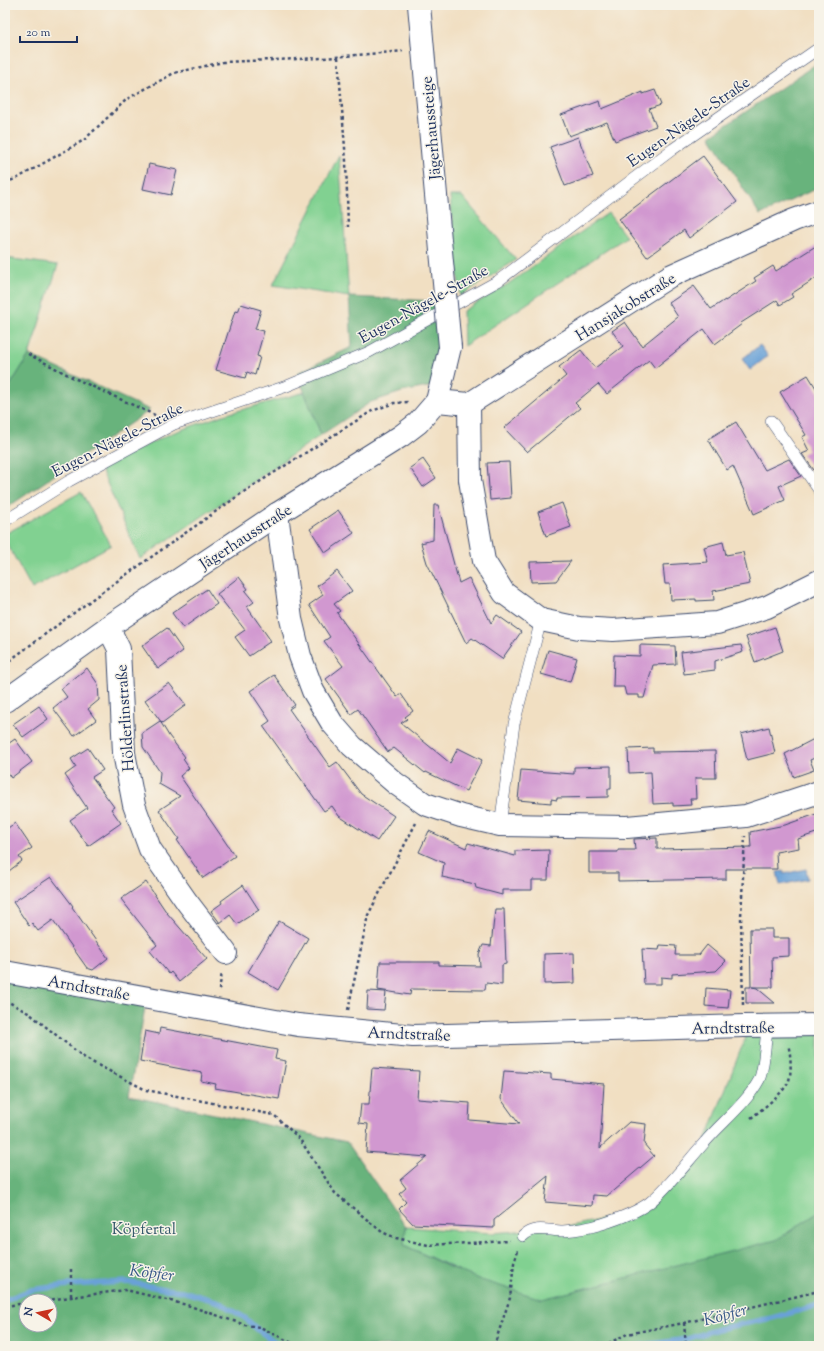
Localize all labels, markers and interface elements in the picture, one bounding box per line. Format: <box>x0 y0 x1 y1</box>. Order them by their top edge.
scale bar <box>20 18 77 44</box>
text: 20 m <box>26 24 51 42</box>
street label: Eugen-Nägele-Straße <box>623 72 755 174</box>
street label: Jägerhaussteige <box>417 75 449 181</box>
street label: Eugen-Nägele-Straße <box>355 260 493 350</box>
street label: Hansjakobstraße <box>572 268 681 348</box>
street label: Eugen-Nägele-Straße <box>48 398 188 484</box>
street label: Jägerhausstraße <box>195 500 297 577</box>
street label: Hölderlinstraße <box>111 663 142 772</box>
street label: Arndtstraße <box>46 971 132 1008</box>
street label: Arndtstraße <box>691 1017 775 1042</box>
street label: Arndtstraße <box>367 1023 451 1048</box>
park label: Köpfertal <box>112 1219 177 1242</box>
water label: Köpfer <box>128 1259 175 1289</box>
north arrow <box>18 1293 58 1333</box>
water label: Köpfer <box>701 1299 750 1333</box>
text: N <box>20 1306 38 1318</box>

